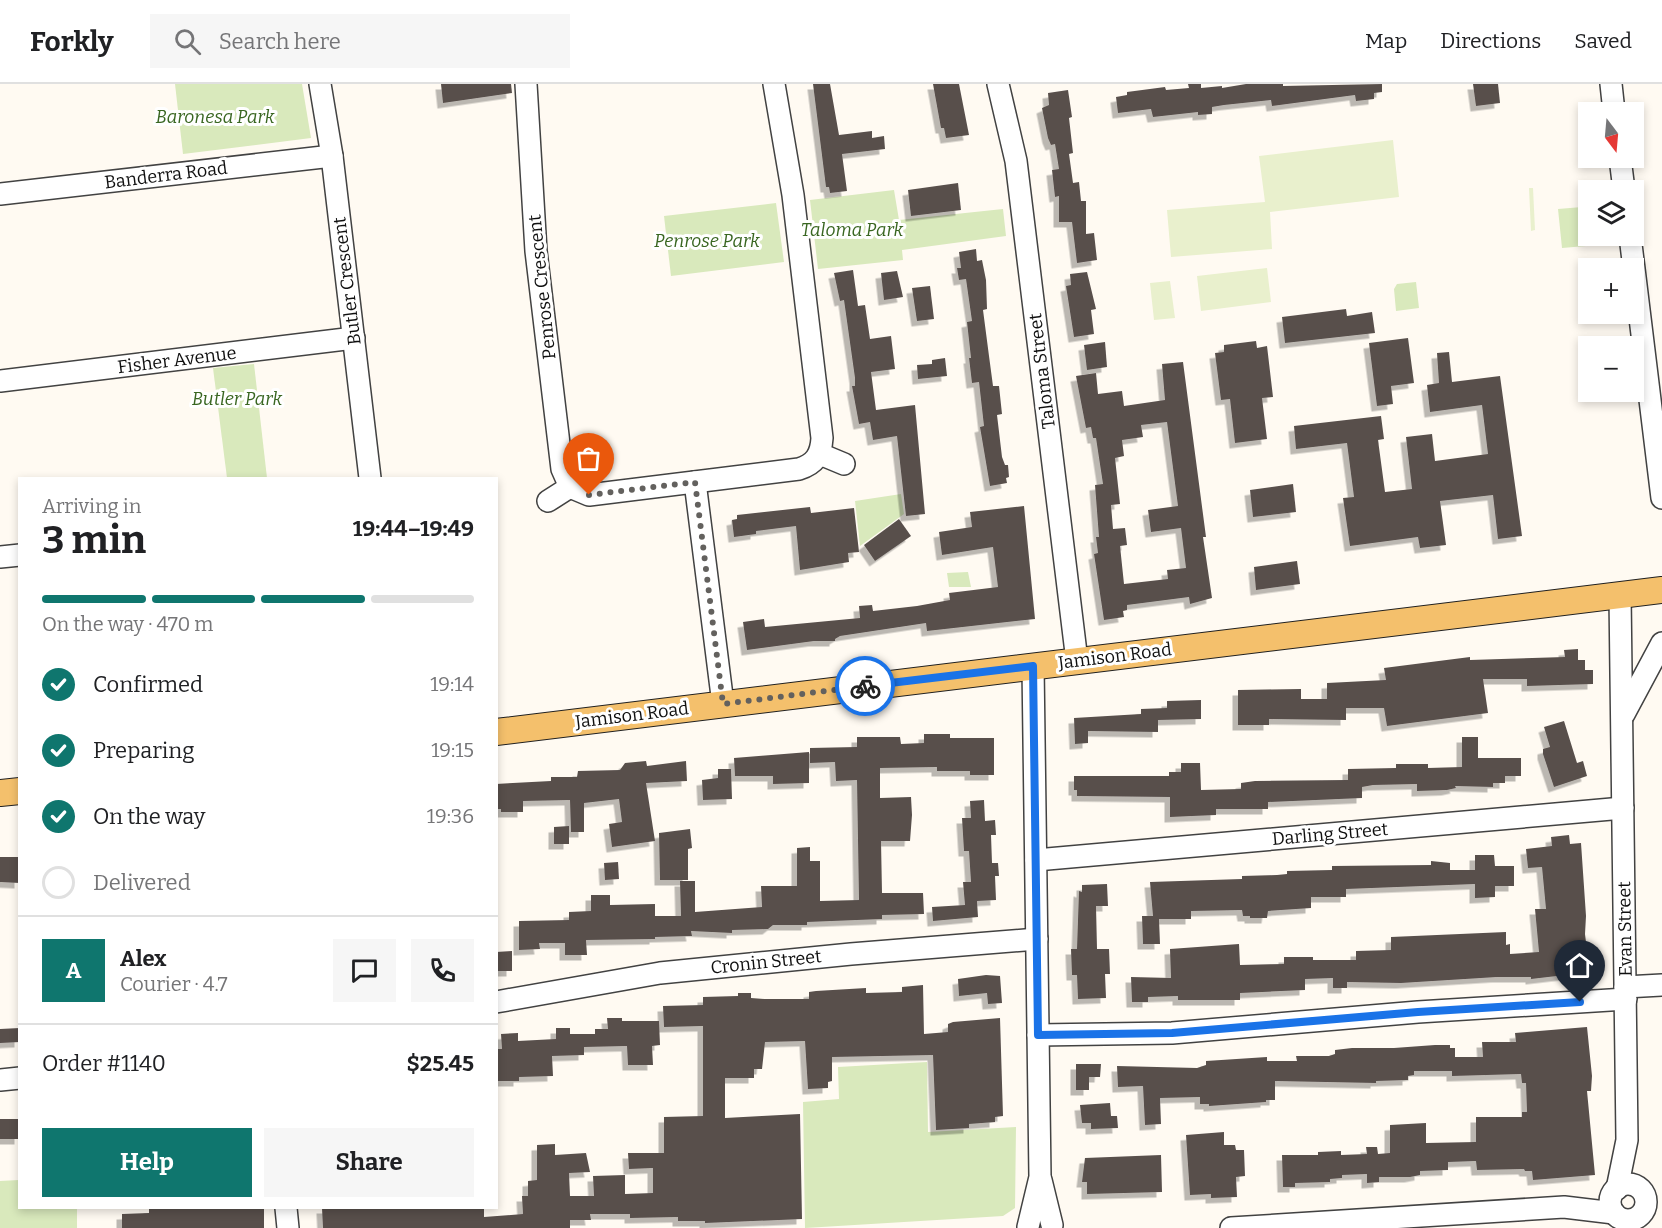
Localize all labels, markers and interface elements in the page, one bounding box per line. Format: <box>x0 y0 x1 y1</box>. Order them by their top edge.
search box <box>150 14 570 68</box>
text: Forkly <box>30 25 114 58</box>
icon: search <box>171 25 204 58</box>
text: Search here <box>219 28 341 55</box>
text: Map <box>1365 28 1407 54</box>
text: Directions <box>1440 28 1541 54</box>
text: Saved <box>1574 28 1632 54</box>
north arrow <box>1578 102 1644 168</box>
map controls <box>1578 102 1644 402</box>
park label: Baronesa Park <box>156 106 275 128</box>
street label: Banderra Road <box>103 156 229 193</box>
button: layers <box>1578 180 1644 246</box>
street label: Penrose Crescent <box>523 213 561 360</box>
street label: Butler Crescent <box>328 215 366 346</box>
park label: Taloma Park <box>801 219 904 241</box>
park label: Penrose Park <box>654 230 760 252</box>
button: + <box>1578 258 1644 324</box>
street label: Taloma Street <box>1024 311 1060 430</box>
button: − <box>1578 336 1644 402</box>
street label: Fisher Avenue <box>116 342 238 378</box>
park label: Butler Park <box>192 388 282 410</box>
pin <box>563 433 614 495</box>
icon: bag <box>572 442 605 475</box>
text: Arriving in <box>42 494 141 518</box>
text: 19:44–19:49 <box>353 515 474 542</box>
text: 3 min <box>42 517 146 563</box>
text: On the way · 470 m <box>42 612 213 636</box>
street label: Jamison Road <box>1056 638 1173 674</box>
courier <box>835 656 895 716</box>
icon: check <box>42 668 75 701</box>
icon: bike <box>849 670 882 703</box>
text: Confirmed <box>93 671 203 698</box>
text: 19:14 <box>430 672 474 696</box>
street label: Jamison Road <box>573 697 690 733</box>
icon: check <box>42 734 75 767</box>
text: Preparing <box>93 737 195 764</box>
text: 19:15 <box>431 738 474 762</box>
icon: check <box>42 800 75 833</box>
text: On the way <box>93 803 205 830</box>
text: 19:36 <box>427 804 474 828</box>
street label: Darling Street <box>1271 818 1389 850</box>
text: Delivered <box>93 869 191 896</box>
street label: Evan Street <box>1613 881 1637 977</box>
button: chat <box>333 939 396 1002</box>
button: phone <box>411 939 474 1002</box>
pin <box>1554 940 1605 1002</box>
text: Alex <box>120 945 166 972</box>
street label: Cronin Street <box>709 945 823 979</box>
icon: home <box>1563 949 1596 982</box>
text: A <box>66 957 81 984</box>
text: Courier · 4.7 <box>120 972 228 996</box>
text: Order #1140 <box>42 1050 166 1077</box>
text: $25.45 <box>406 1050 474 1077</box>
button: Help <box>42 1128 252 1197</box>
button: Share <box>264 1128 474 1197</box>

